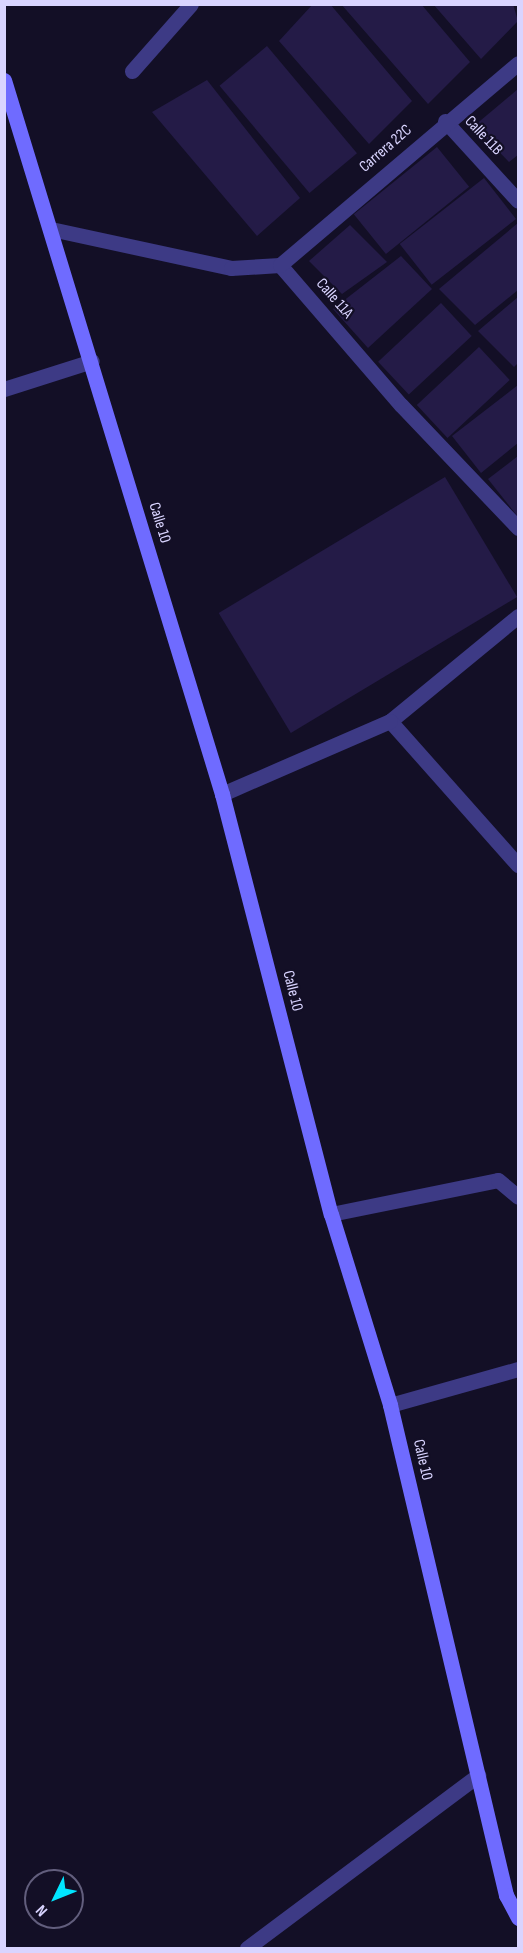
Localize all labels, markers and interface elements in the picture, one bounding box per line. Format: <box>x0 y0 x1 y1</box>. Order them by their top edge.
street label: Calle 11B <box>460 112 506 160</box>
street label: Carrera 22C <box>356 121 416 177</box>
street label: Calle 11A <box>311 275 357 323</box>
street label: Calle 10 <box>144 500 174 546</box>
street label: Calle 10 <box>278 969 306 1013</box>
street label: Calle 10 <box>408 1438 436 1482</box>
north arrow <box>24 1869 84 1929</box>
text: N <box>32 1901 52 1920</box>

